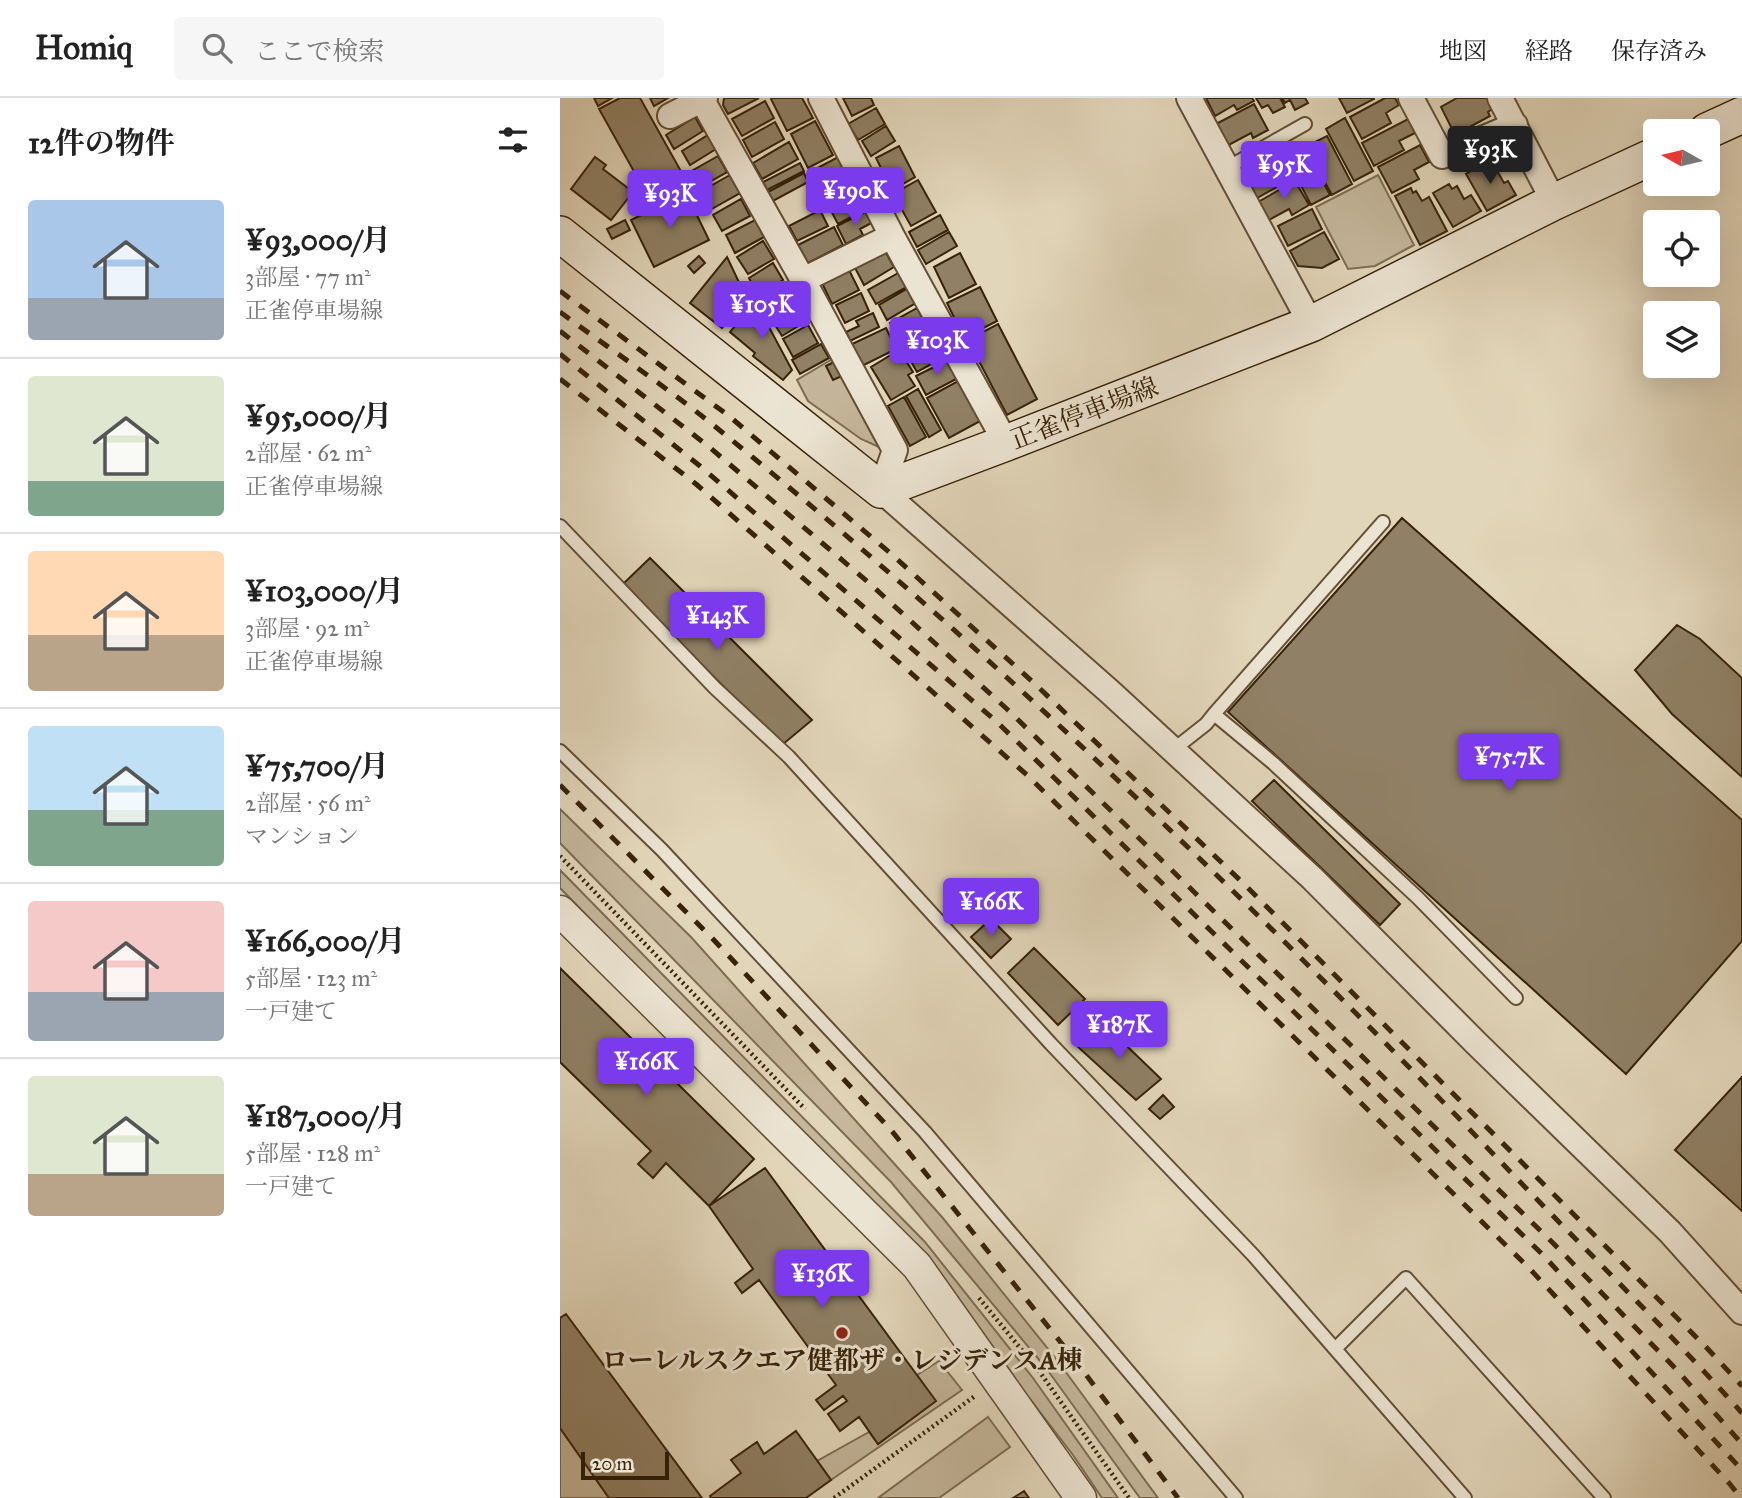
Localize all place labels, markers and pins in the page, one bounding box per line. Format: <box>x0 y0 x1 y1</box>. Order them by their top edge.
pin: ¥93K <box>1449 126 1531 186</box>
pin: ¥95K <box>1243 141 1325 201</box>
pin: ¥190K <box>806 167 904 227</box>
pin: ¥93K <box>629 170 711 230</box>
pin: ¥105K <box>713 282 811 341</box>
pin: ¥103K <box>888 317 986 377</box>
pin: ¥143K <box>668 592 766 652</box>
pin: ¥75.7K <box>1452 734 1566 793</box>
pin: ¥166K <box>942 878 1040 938</box>
pin: ¥187K <box>1070 1002 1168 1061</box>
pin: ¥166K <box>597 1038 695 1098</box>
pin: ¥136K <box>773 1250 871 1310</box>
marker: ローレルスクエア健都ザ・レジデンスA棟 <box>834 1325 850 1341</box>
place label: ローレルスクエア健都ザ・レジデンスA棟 <box>601 1344 1083 1376</box>

